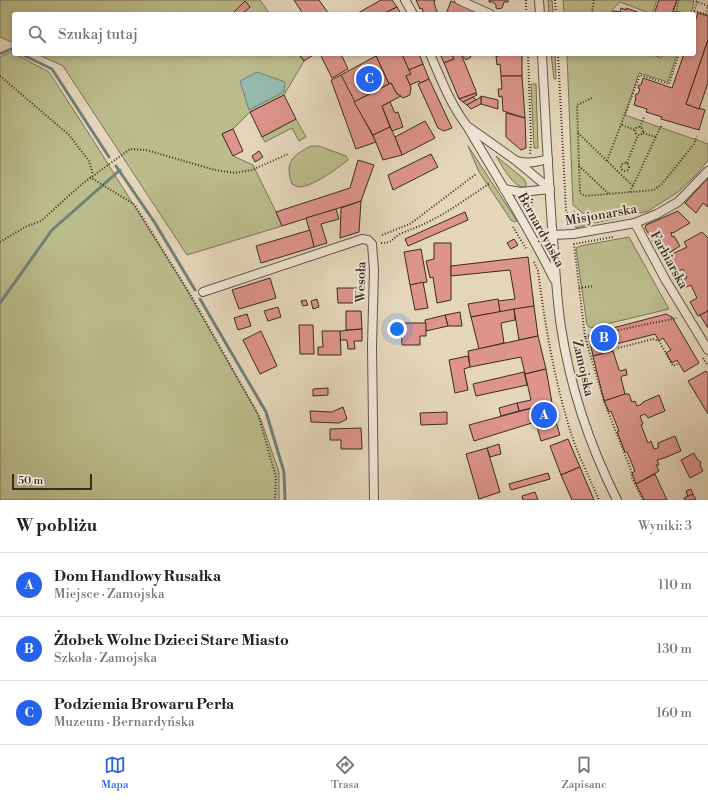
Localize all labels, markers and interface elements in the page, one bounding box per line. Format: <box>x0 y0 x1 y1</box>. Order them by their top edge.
search box <box>12 12 696 56</box>
icon: search <box>26 23 48 45</box>
text: Szukaj tutaj <box>58 25 138 44</box>
pin: C <box>356 64 382 94</box>
street label: Bernardyńska <box>514 189 568 270</box>
street label: Misjonarska <box>564 201 638 229</box>
street label: Farbiarska <box>647 228 692 292</box>
street label: Wesoła <box>353 261 369 304</box>
your location <box>387 319 407 339</box>
pin: B <box>591 323 617 353</box>
street label: Zamojska <box>569 338 597 398</box>
pin: A <box>531 400 557 430</box>
scale bar <box>12 472 92 491</box>
text: 50 m <box>18 474 43 488</box>
text: W pobliżu <box>16 515 97 537</box>
text: Wyniki: 3 <box>638 518 692 534</box>
text: Dom Handlowy Rusałka <box>54 567 221 586</box>
text: A <box>24 577 34 593</box>
text: 110 m <box>658 577 692 593</box>
text: Miejsce · Zamojska <box>54 586 164 602</box>
text: Żłobek Wolne Dzieci Stare Miasto <box>54 631 289 650</box>
text: B <box>24 641 34 657</box>
text: 130 m <box>657 641 692 657</box>
text: Szkoła · Zamojska <box>54 650 157 666</box>
text: Podziemia Browaru Perła <box>54 695 234 714</box>
text: C <box>24 705 34 721</box>
text: 160 m <box>656 705 692 721</box>
text: Muzeum · Bernardyńska <box>54 714 194 730</box>
tab: Mapa <box>101 754 128 792</box>
tab: Trasa <box>331 754 359 792</box>
tab: Zapisane <box>561 754 607 792</box>

